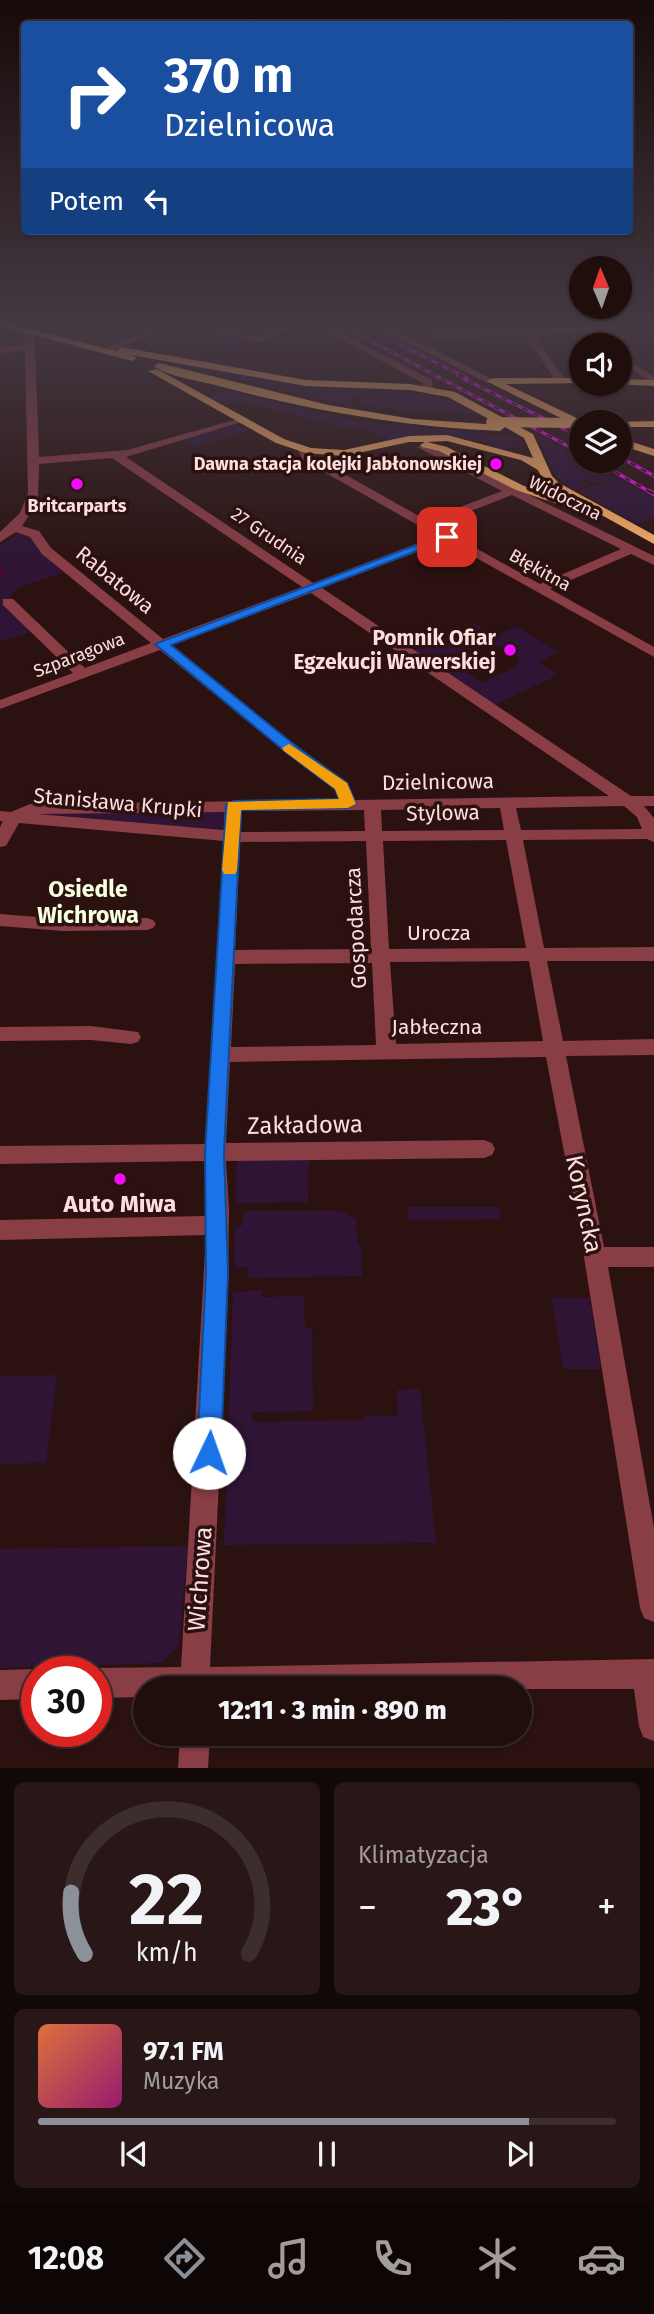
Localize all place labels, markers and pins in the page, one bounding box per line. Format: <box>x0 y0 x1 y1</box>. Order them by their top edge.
place label: Dawna stacja kolejki Jabłonowskiej <box>194 453 482 475</box>
marker: Dawna stacja kolejki Jabłonowskiej <box>488 456 504 472</box>
marker: Britcarparts <box>69 476 85 492</box>
place label: Britcarparts <box>28 495 127 517</box>
pin <box>417 507 477 567</box>
place label: Pomnik Ofiar Egzekucji Wawerskiej <box>293 625 497 675</box>
marker: Pomnik Ofiar Egzekucji Wawerskiej <box>502 642 518 658</box>
marker: Auto Miwa <box>112 1171 128 1187</box>
place label: Auto Miwa <box>63 1190 176 1218</box>

